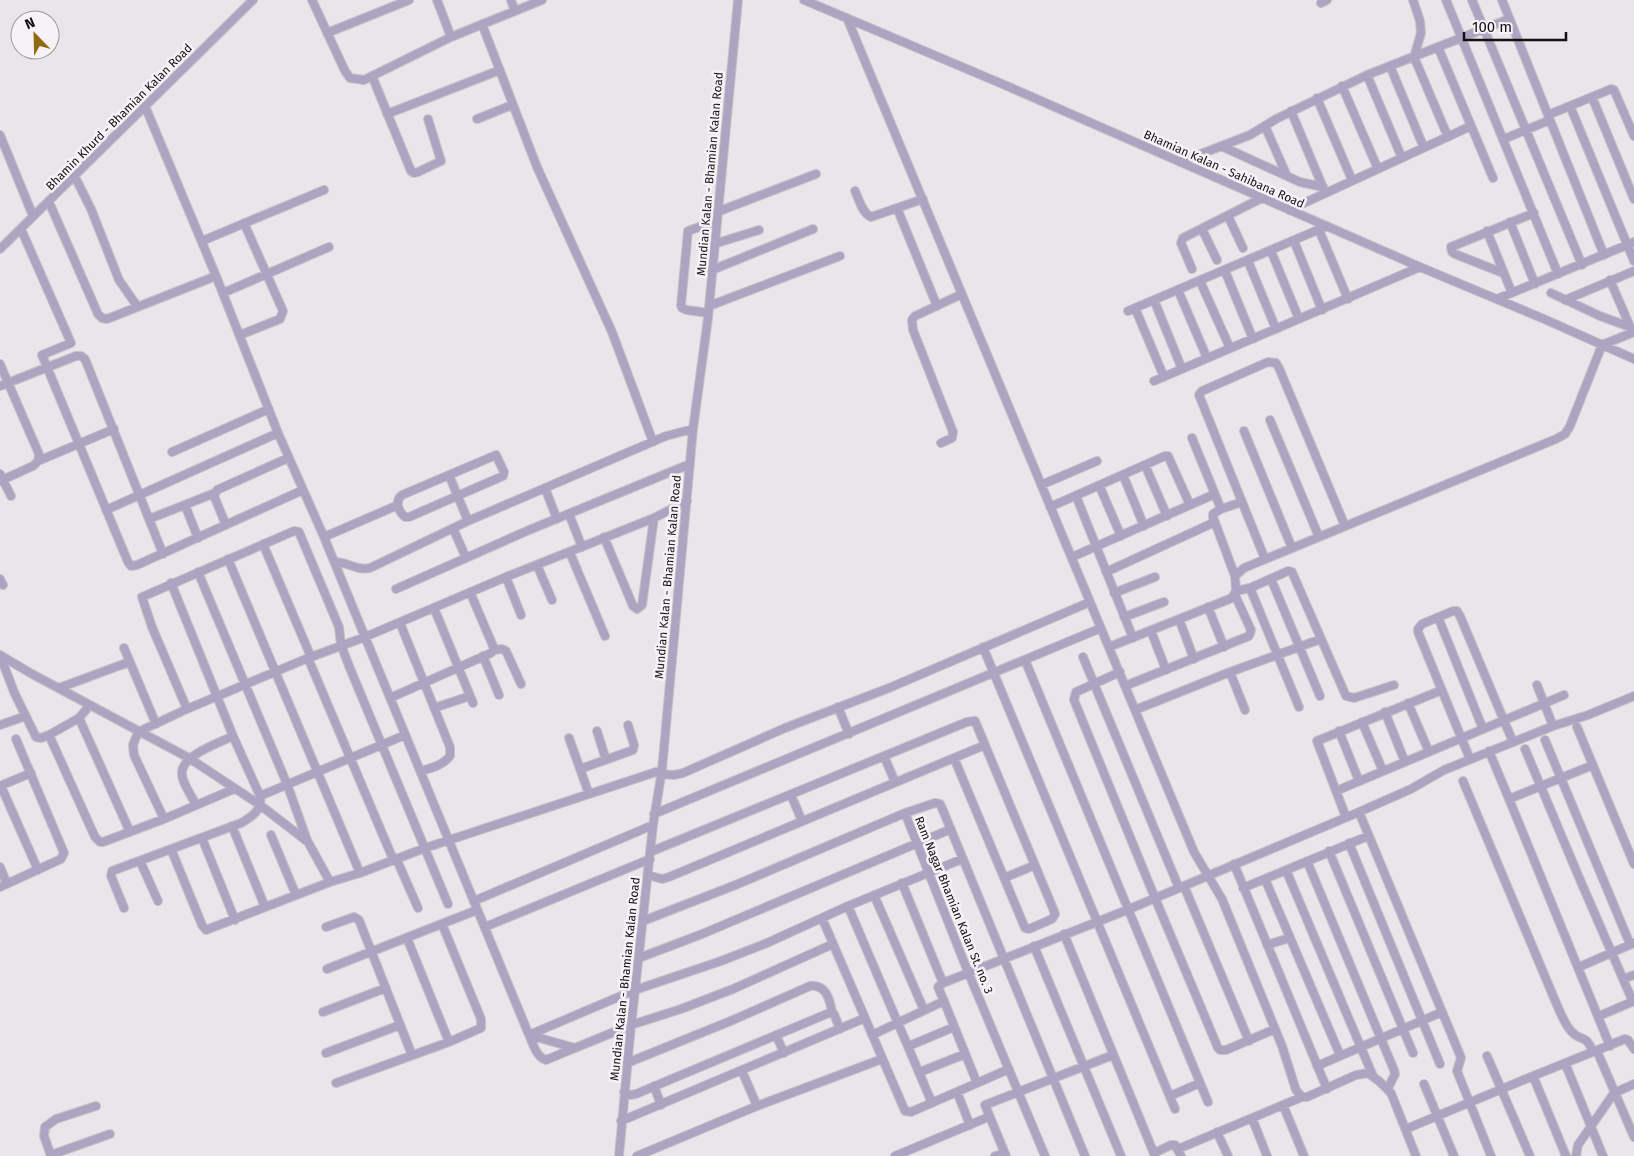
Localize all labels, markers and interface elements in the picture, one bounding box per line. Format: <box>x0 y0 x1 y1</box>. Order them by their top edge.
north arrow <box>10 10 60 60</box>
scale bar <box>1464 10 1566 42</box>
text: N <box>23 14 38 33</box>
text: 100 m <box>1472 18 1512 36</box>
street label: Bhamin Khurd - Bhamian Kalan Road <box>43 41 195 193</box>
street label: Mundian Kalan - Bhamian Kalan Road <box>694 71 726 277</box>
street label: Bhamian Kalan - Sahibana Road <box>1142 127 1306 211</box>
street label: Mundian Kalan - Bhamian Kalan Road <box>652 474 684 680</box>
street label: Ram Nagar Bhamian Kalan St. no. 3 <box>912 814 996 996</box>
street label: Mundian Kalan - Bhamian Kalan Road <box>607 876 643 1082</box>

